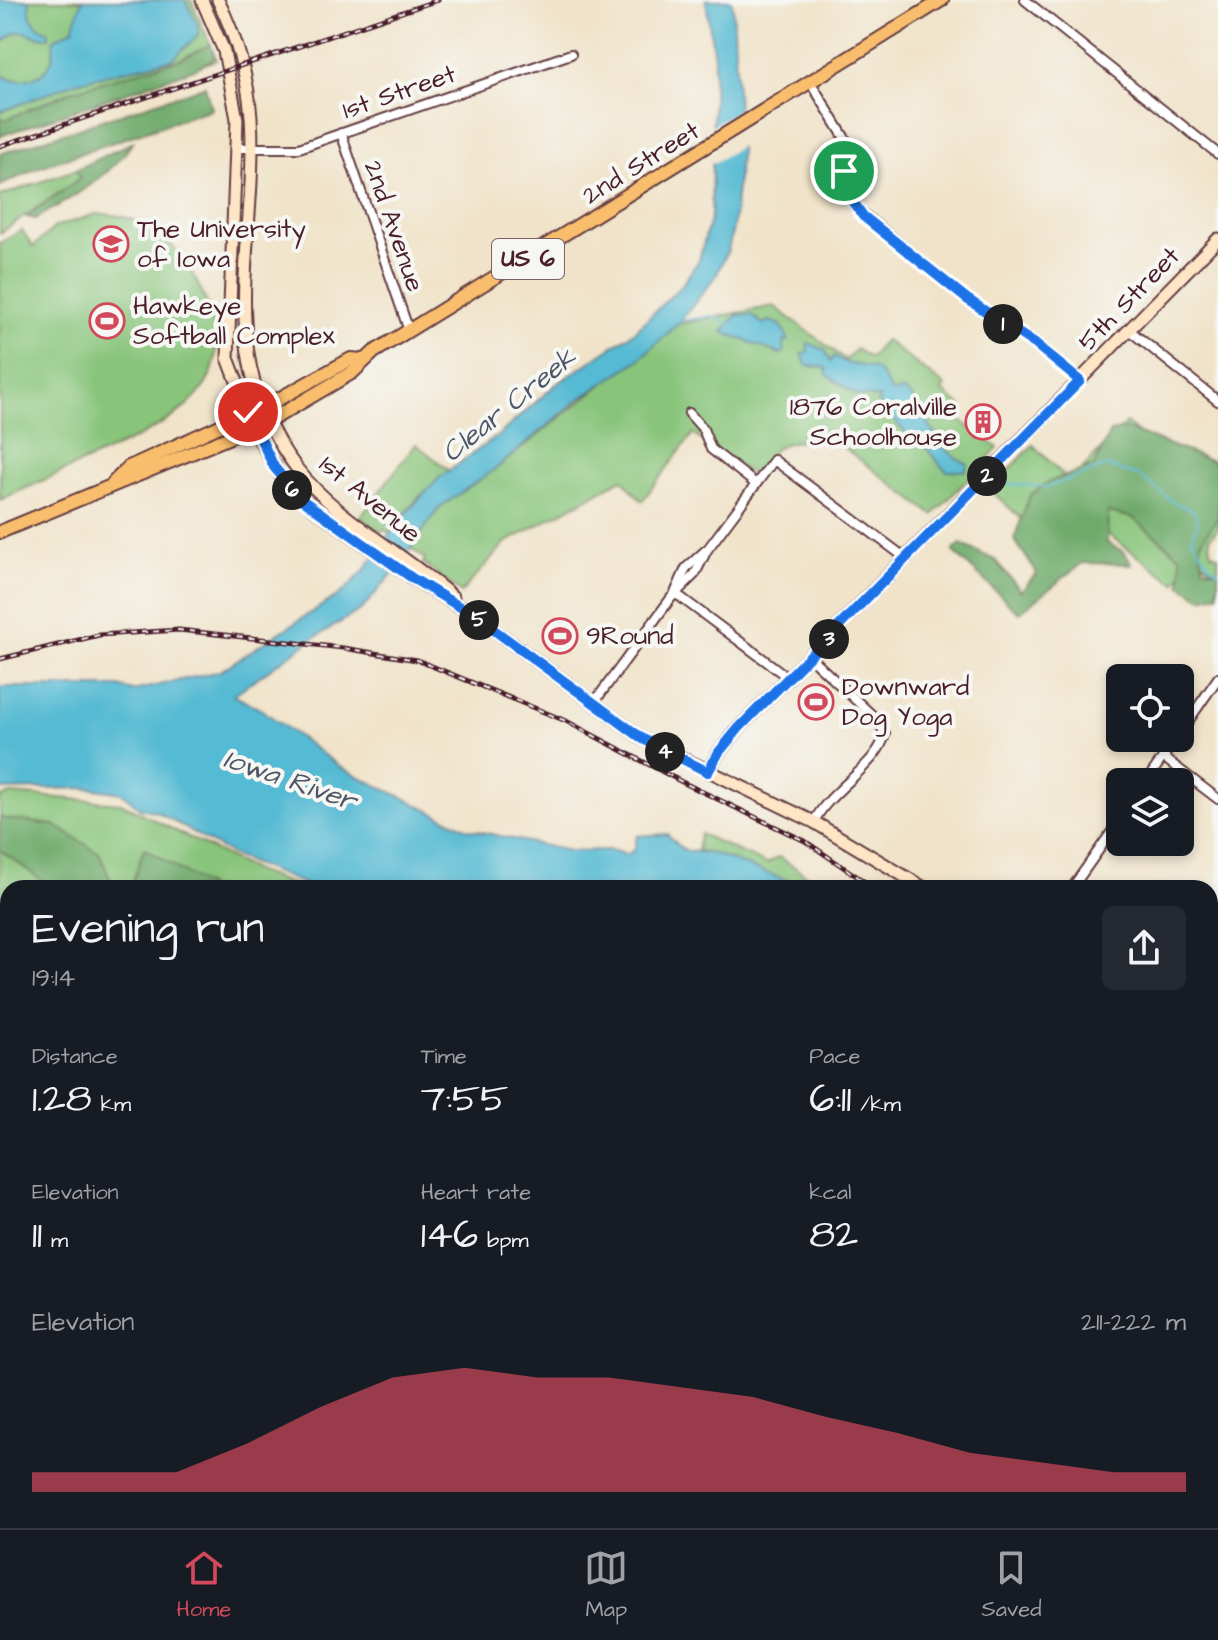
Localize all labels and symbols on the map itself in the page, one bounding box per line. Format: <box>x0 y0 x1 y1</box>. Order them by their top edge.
street label: 1st Street <box>338 56 461 128</box>
street label: 2nd Street <box>576 113 707 213</box>
pin <box>810 137 878 205</box>
street label: 2nd Avenue <box>355 156 433 296</box>
place label: The University of Iowa <box>137 211 306 277</box>
school or university icon: The University of Iowa <box>92 225 130 263</box>
road number: US 6 <box>492 239 564 279</box>
street label: 5th Street <box>1070 239 1188 359</box>
place label: Hawkeye Softball Complex <box>133 288 336 354</box>
sports icon: Hawkeye Softball Complex <box>88 302 126 340</box>
pin: 1 <box>983 304 1023 344</box>
water label: Clear Creek <box>433 338 585 471</box>
pin <box>214 378 282 446</box>
place label: 1876 Coralville Schoolhouse <box>790 389 957 455</box>
building icon: 1876 Coralville Schoolhouse <box>964 403 1002 441</box>
street label: 1st Avenue <box>311 447 429 551</box>
pin: 2 <box>967 456 1007 496</box>
pin: 6 <box>272 470 312 510</box>
pin: 5 <box>459 600 499 640</box>
sports icon: 9Round <box>541 617 579 655</box>
place label: 9Round <box>586 618 674 654</box>
pin: 3 <box>809 619 849 659</box>
place label: Downward Dog Yoga <box>842 669 969 737</box>
sports icon: Downward Dog Yoga <box>797 683 835 721</box>
pin: 4 <box>645 732 685 772</box>
water label: Iowa River <box>219 739 364 822</box>

